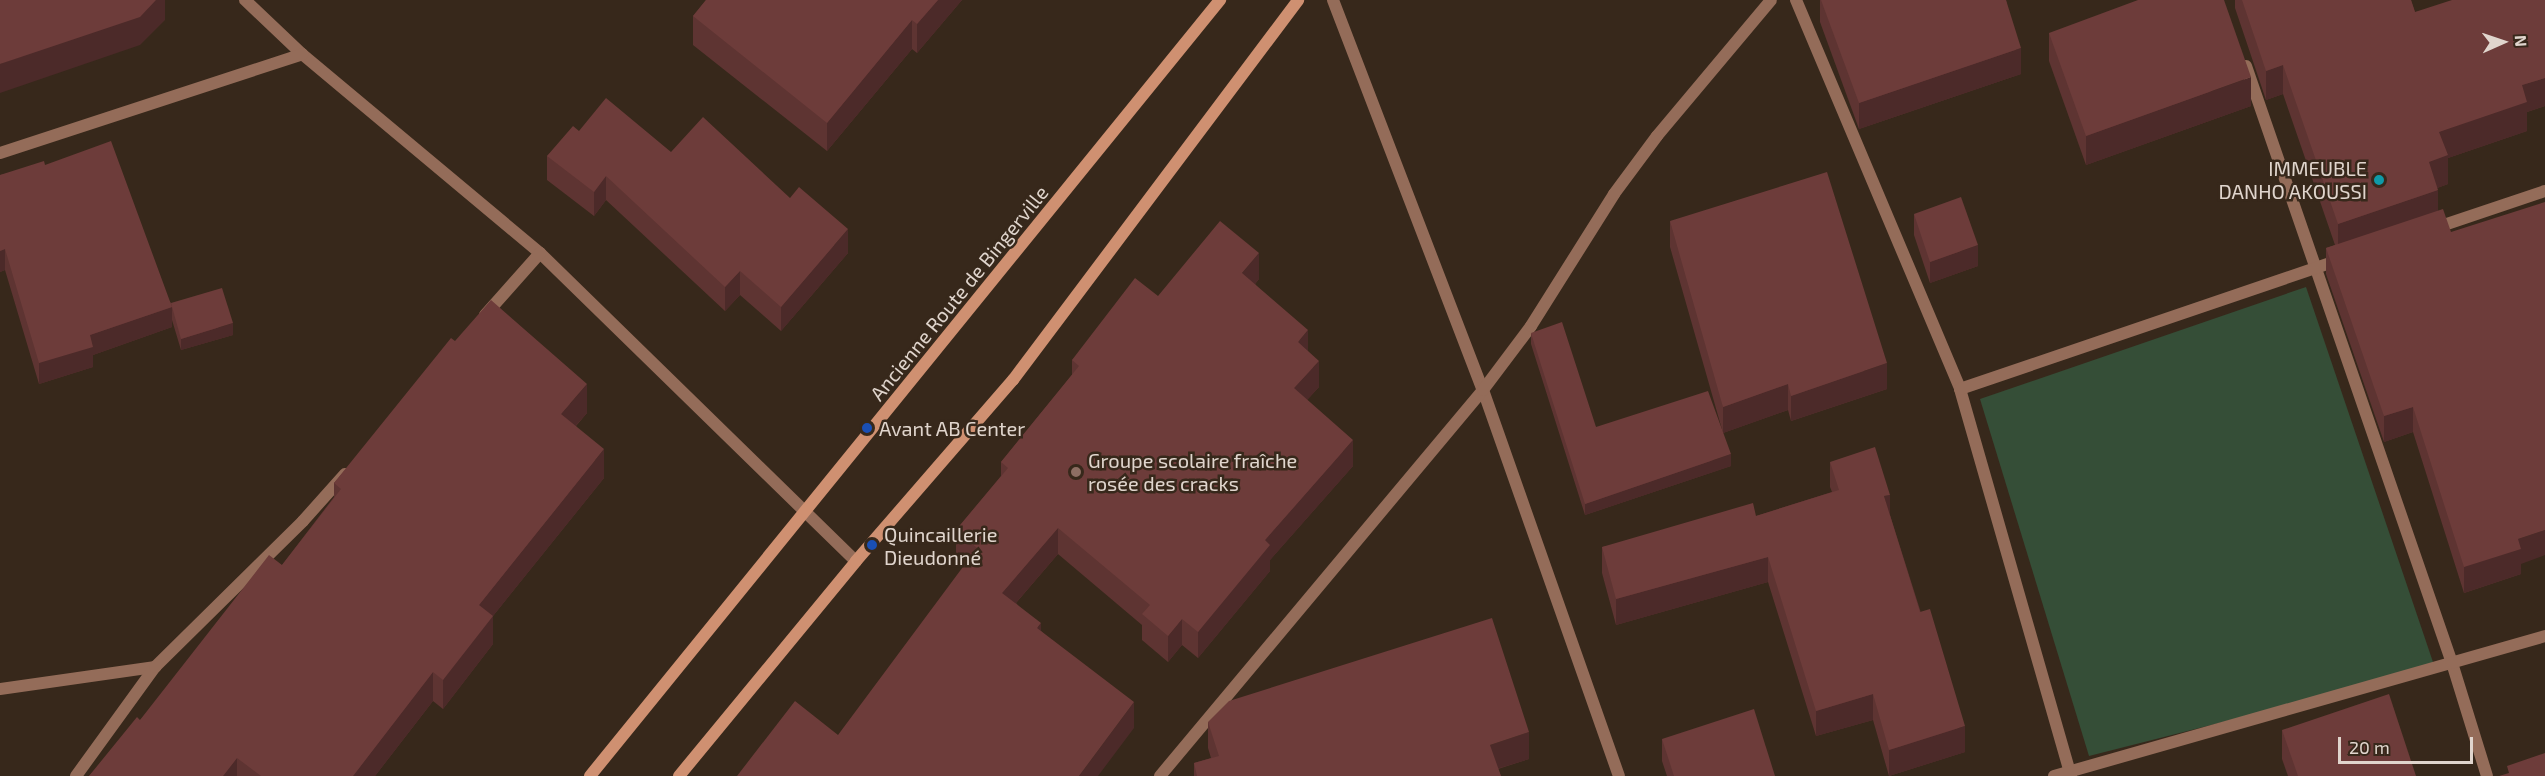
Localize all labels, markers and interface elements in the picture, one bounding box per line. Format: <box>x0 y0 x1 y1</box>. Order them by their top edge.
north arrow <box>2473 12 2533 72</box>
text: N <box>2512 35 2531 47</box>
place label: IMMEUBLE DANHO AKOUSSI <box>2218 156 2367 203</box>
marker: IMMEUBLE DANHO AKOUSSI <box>2372 173 2386 187</box>
street label: Ancienne Route de Bingerville <box>865 181 1053 405</box>
place label: Avant AB Center <box>879 416 1026 440</box>
marker: Avant AB Center <box>860 421 874 435</box>
place label: Groupe scolaire fraîche rosée des cracks <box>1088 448 1298 495</box>
marker: Groupe scolaire fraîche rosée des cracks <box>1069 465 1083 479</box>
place label: Quincaillerie Dieudonné <box>884 522 997 569</box>
marker: Quincaillerie Dieudonné <box>865 538 879 552</box>
scale bar <box>2341 725 2476 763</box>
text: 20 m <box>2349 736 2390 758</box>

